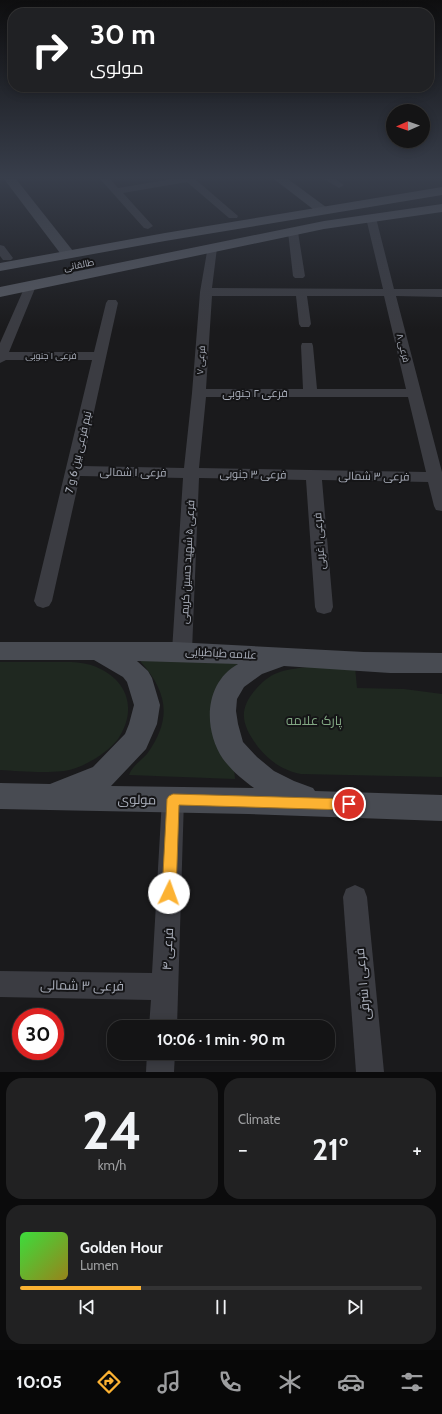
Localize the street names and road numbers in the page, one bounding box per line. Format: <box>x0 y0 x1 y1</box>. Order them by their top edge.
street label: طالقانی <box>63 256 95 273</box>
street label: فرعی ۸ <box>395 332 412 363</box>
street label: فرعی ۷ <box>194 345 207 375</box>
street label: فرعی ۱ جنوبی <box>25 350 77 361</box>
street label: فرعی ۲ جنوبی <box>222 386 288 400</box>
street label: نیم فرعی بین 6 و 7 <box>62 410 95 495</box>
street label: فرعی ۱ شمالی <box>99 464 167 480</box>
street label: فرعی ۳ جنوبی <box>219 466 287 482</box>
street label: فرعی ۳ شمالی <box>338 468 410 484</box>
street label: فرعی ۵ شهید حسین کریمی <box>177 500 197 624</box>
street label: فرعی ۱ غربی <box>310 512 328 570</box>
street label: علامه طباطبایی <box>185 644 257 662</box>
street label: مولوی <box>118 791 156 807</box>
street label: فرعی ۴ <box>158 927 176 971</box>
street label: فرعی ۱ شرقی <box>351 947 373 1021</box>
street label: فرعی ۳ شمالی <box>40 976 124 994</box>

